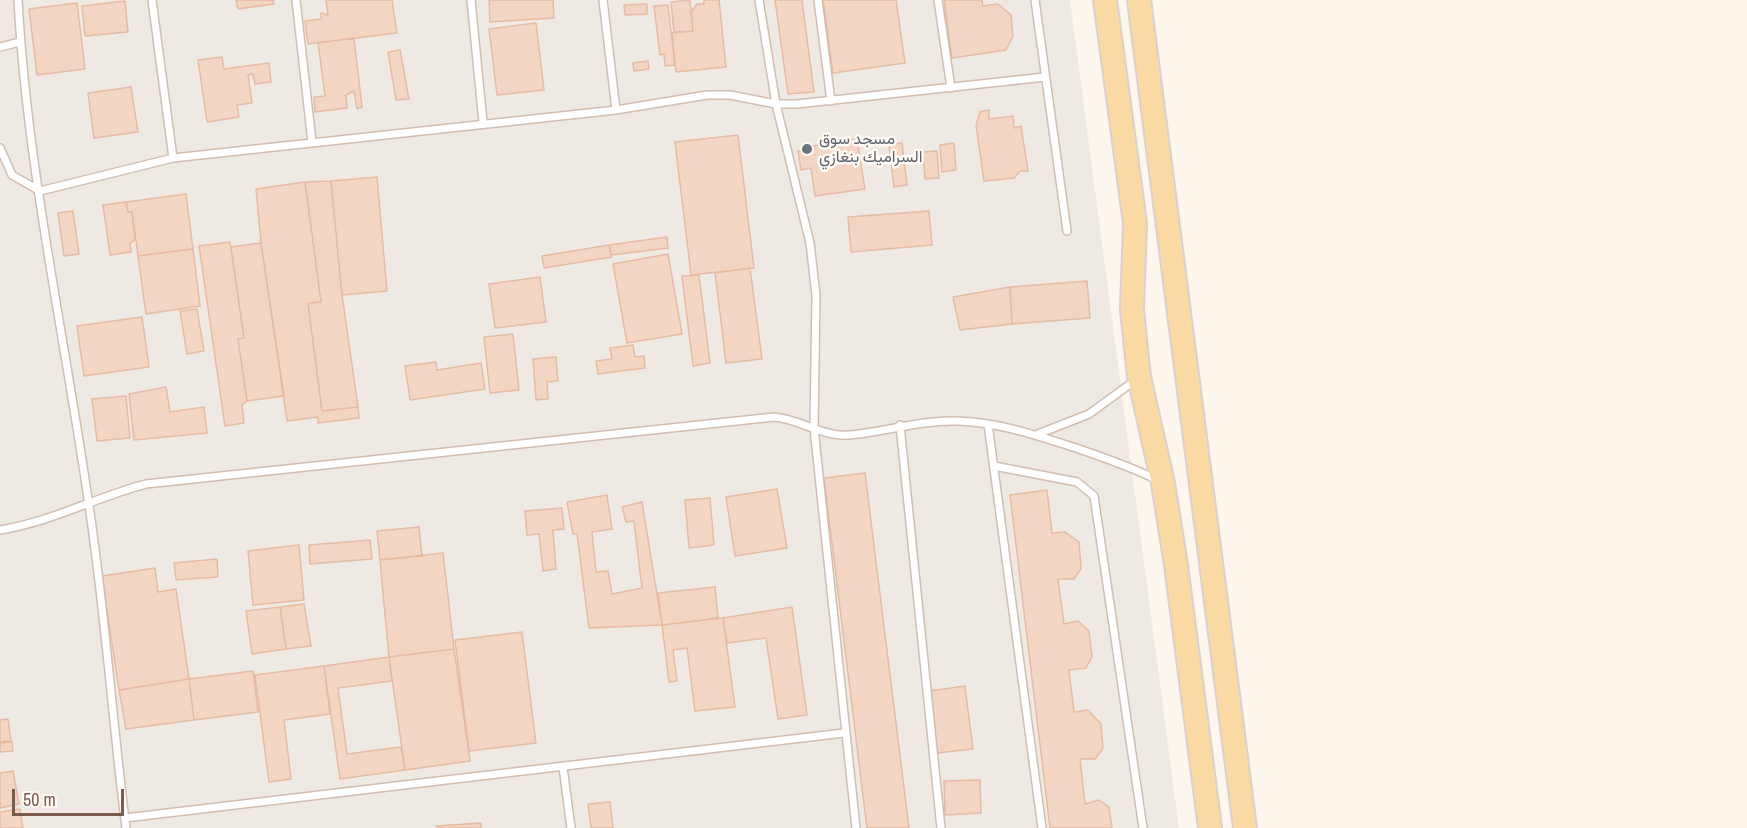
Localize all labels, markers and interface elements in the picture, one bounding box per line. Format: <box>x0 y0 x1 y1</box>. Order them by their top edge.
place label: مسجد سوق السراميك بنغازي <box>819 130 922 168</box>
marker: مسجد سوق السراميك بنغازي <box>800 142 814 156</box>
scale bar <box>15 777 128 815</box>
text: 50 m <box>23 787 56 812</box>

